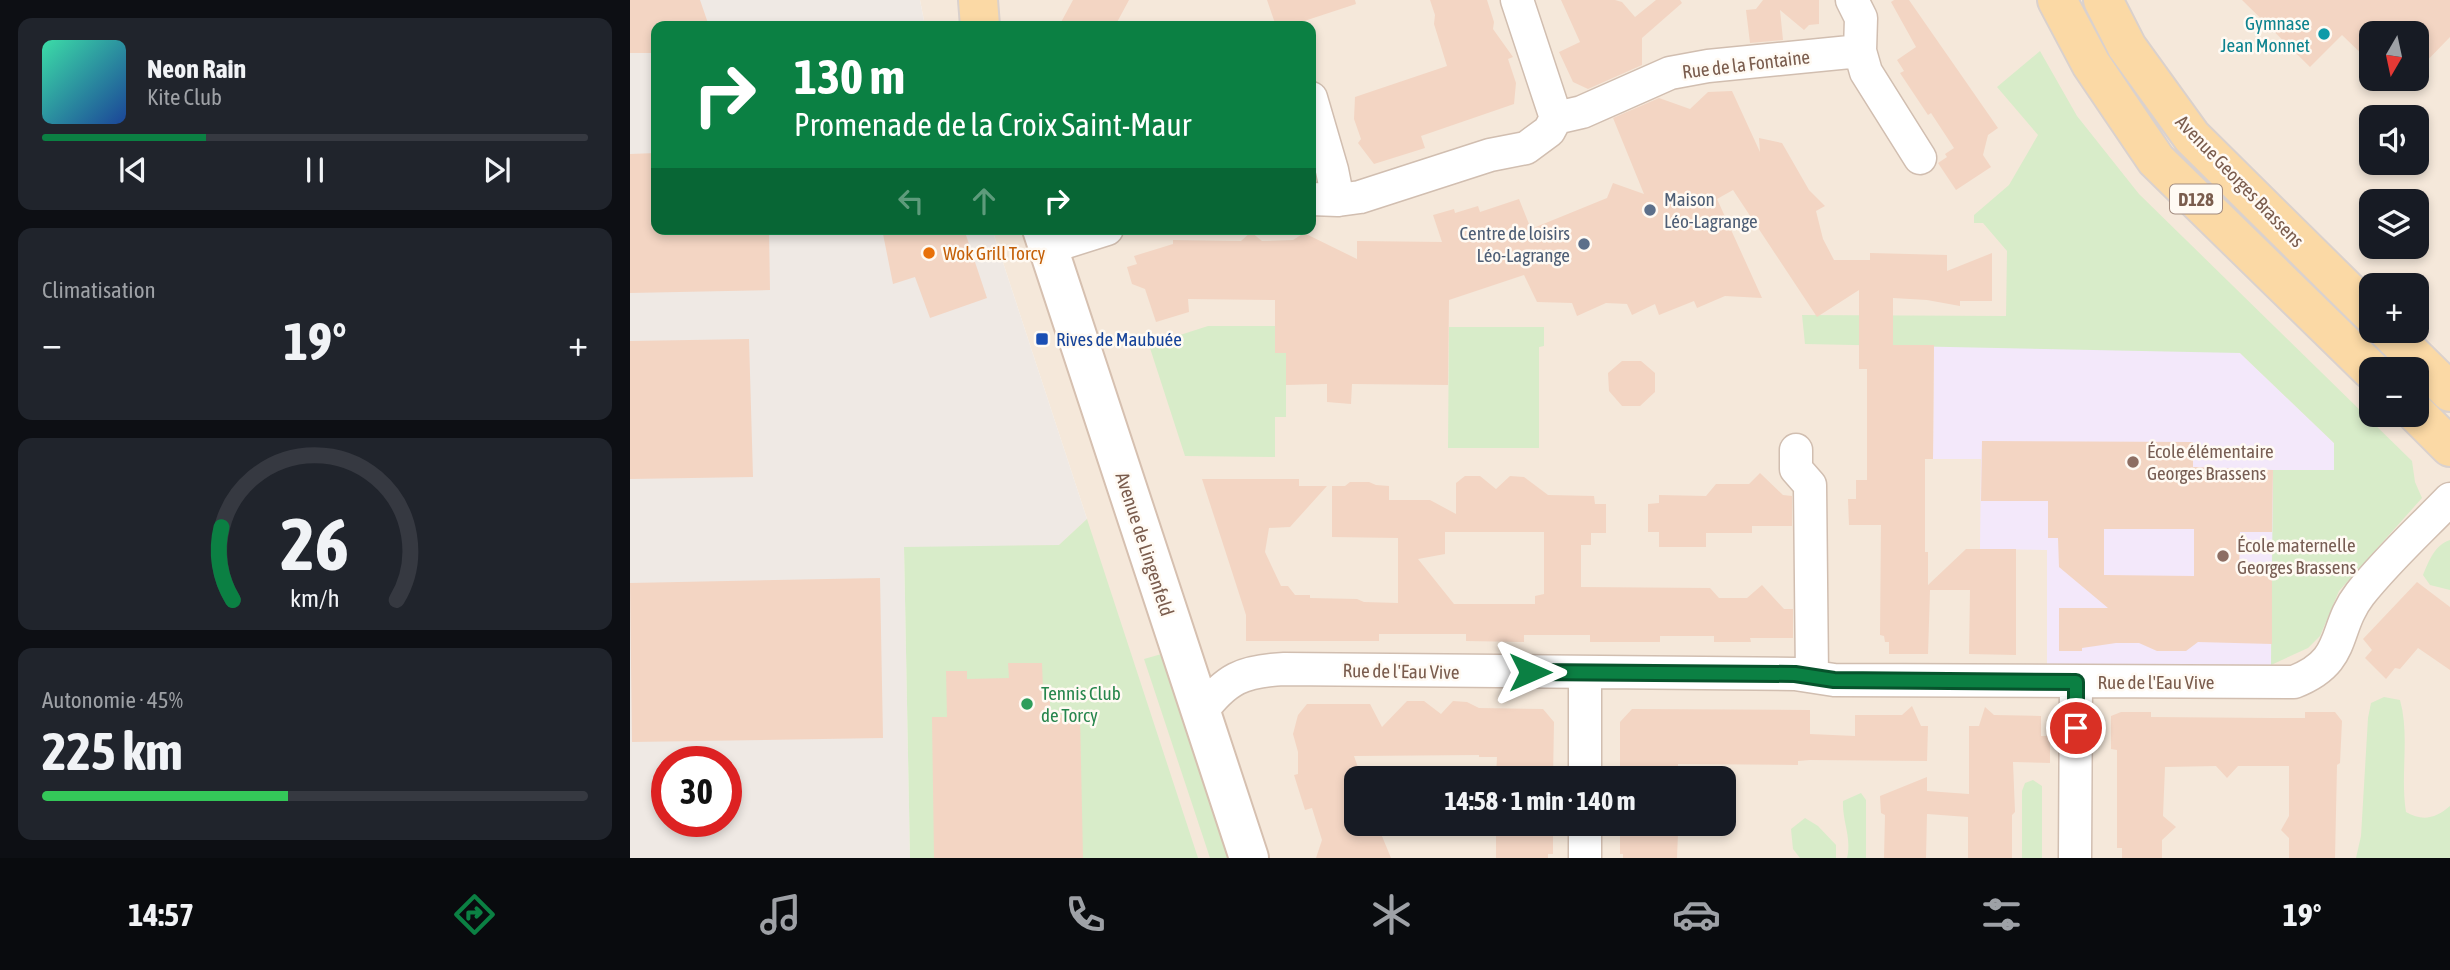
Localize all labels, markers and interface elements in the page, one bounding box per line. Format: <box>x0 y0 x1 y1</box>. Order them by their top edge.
place label: Gymnase Jean Monnet <box>2220 12 2310 56</box>
north arrow <box>2359 21 2429 91</box>
map controls <box>2359 21 2429 427</box>
marker: Gymnase Jean Monnet <box>2316 26 2332 42</box>
street label: Rue de la Fontaine <box>1681 45 1811 83</box>
text: 130 m <box>794 48 905 104</box>
icon: right <box>679 49 770 140</box>
text: Neon Rain <box>147 54 246 84</box>
text: Kite Club <box>147 84 222 110</box>
button: sound <box>2359 105 2429 175</box>
text: Promenade de la Croix Saint-Maur <box>794 106 1191 143</box>
street label: Avenue Georges Brassens <box>2171 111 2309 252</box>
icon: previous <box>114 151 152 189</box>
icon: pause <box>296 151 334 189</box>
icon: next <box>478 151 516 189</box>
icon: left <box>892 182 930 220</box>
icon: ahead <box>965 182 1003 220</box>
icon: right <box>1038 182 1076 220</box>
road number: D128 <box>2170 184 2222 214</box>
place label: Maison Léo-Lagrange <box>1664 188 1758 232</box>
button: layers <box>2359 189 2429 259</box>
marker: Maison Léo-Lagrange <box>1642 202 1658 218</box>
place label: Centre de loisirs Léo-Lagrange <box>1460 222 1570 266</box>
marker: Centre de loisirs Léo-Lagrange <box>1576 236 1592 252</box>
place label: Wok Grill Torcy <box>943 242 1046 264</box>
marker: Wok Grill Torcy <box>921 245 937 261</box>
button: + <box>2359 273 2429 343</box>
text: Climatisation <box>42 277 156 303</box>
text: 19° <box>283 311 347 371</box>
text: − <box>42 321 62 364</box>
text: + <box>568 321 588 364</box>
place label: Rives de Maubuée <box>1056 328 1182 350</box>
marker: Rives de Maubuée <box>1034 331 1050 347</box>
button: − <box>2359 357 2429 427</box>
place label: École élémentaire Georges Brassens <box>2147 440 2274 484</box>
marker: École élémentaire Georges Brassens <box>2125 454 2141 470</box>
street label: Avenue de Lingenfeld <box>1111 469 1179 619</box>
text: 26 <box>281 502 349 585</box>
place label: École maternelle Georges Brassens <box>2237 534 2357 578</box>
marker: École maternelle Georges Brassens <box>2215 548 2231 564</box>
text: km/h <box>290 584 340 612</box>
position arrow <box>1493 635 1567 709</box>
street label: Rue de l'Eau Vive <box>1342 659 1460 683</box>
street label: Rue de l'Eau Vive <box>2098 671 2214 693</box>
place label: Tennis Club de Torcy <box>1041 682 1121 726</box>
text: Autonomie · 45% <box>42 687 183 713</box>
marker: Tennis Club de Torcy <box>1019 696 1035 712</box>
pin <box>2046 698 2106 758</box>
icon: arrive <box>2057 709 2095 747</box>
text: 225 km <box>42 721 183 781</box>
speed limit sign: 30 <box>651 746 742 837</box>
text: 14:58 · 1 min · 140 m <box>1445 786 1635 816</box>
icon: directions <box>450 890 499 939</box>
icon: music <box>756 890 805 939</box>
icon: phone <box>1061 890 1110 939</box>
icon: climate <box>1367 890 1416 939</box>
icon: car <box>1672 890 1721 939</box>
icon: filters <box>1977 890 2026 939</box>
text: 14:57 <box>128 896 194 933</box>
text: 19° <box>2283 896 2322 933</box>

